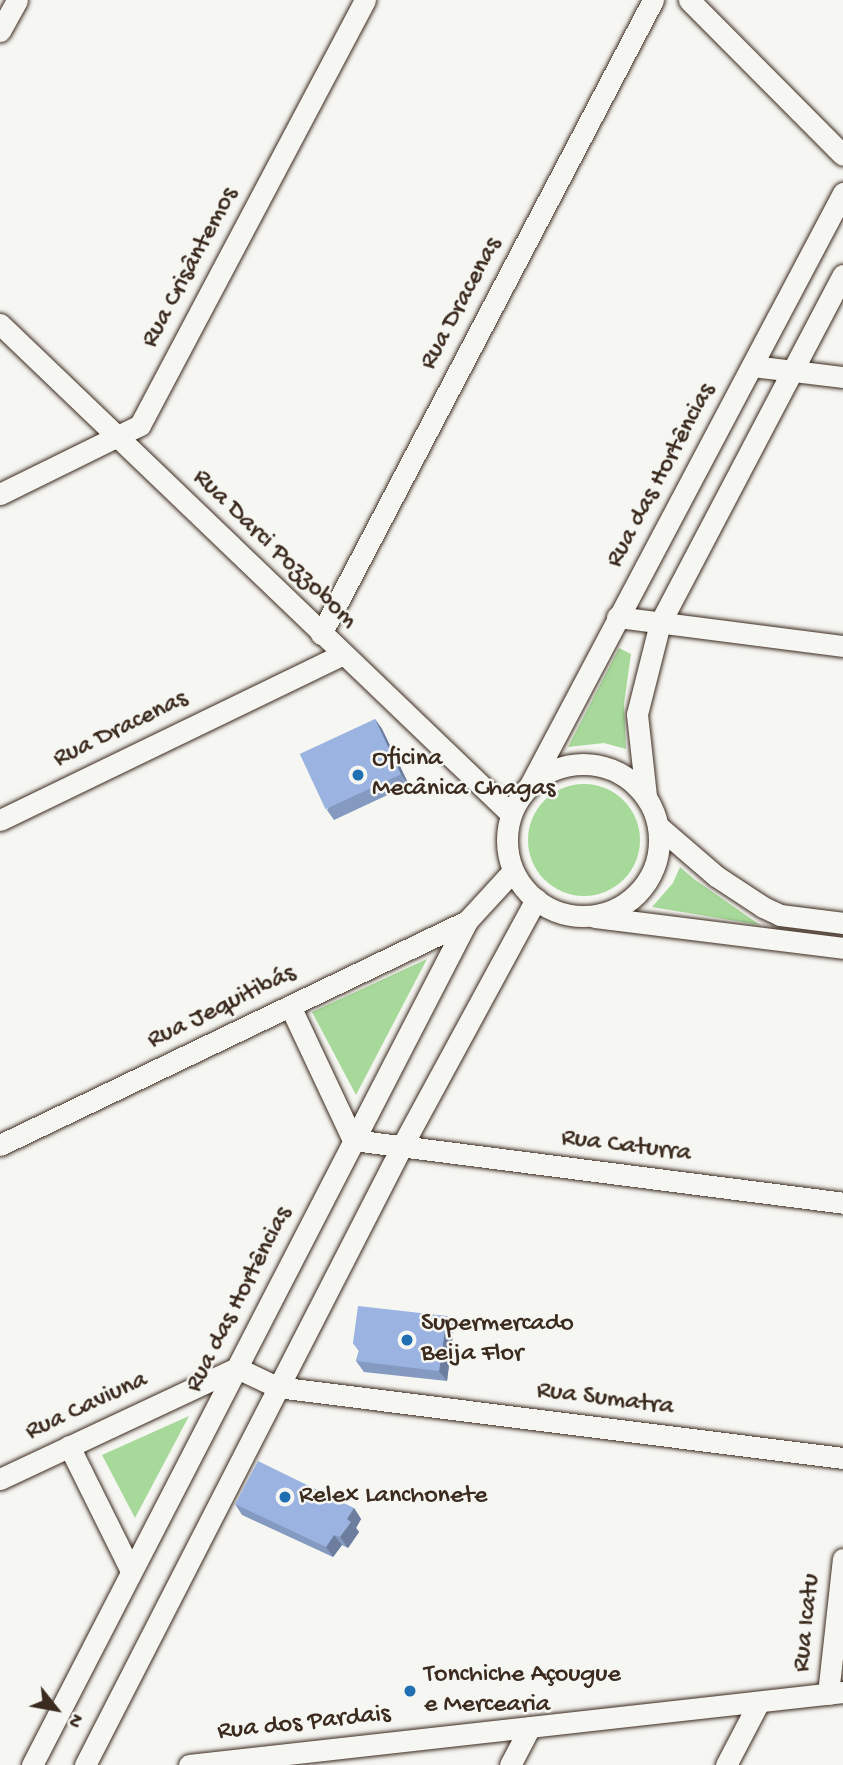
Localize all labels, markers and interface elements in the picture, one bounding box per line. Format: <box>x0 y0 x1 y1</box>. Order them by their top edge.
street label: Rua Crisântemos <box>136 182 246 354</box>
street label: Rua Dracenas <box>414 232 510 376</box>
street label: Rua das Hortências <box>600 379 724 573</box>
street label: Rua Darci Pozzobom <box>185 463 363 637</box>
street label: Rua Dracenas <box>49 684 193 776</box>
place label: Oficina Mecânica Chagas <box>372 744 555 806</box>
marker: Oficina Mecânica Chagas <box>350 767 366 783</box>
street label: Rua Jequitibás <box>143 959 301 1057</box>
street label: Rua Caturra <box>559 1124 693 1170</box>
street label: Rua das Hortências <box>180 1202 300 1398</box>
place label: Supermercado Beija Flor <box>421 1309 574 1370</box>
marker: Supermercado Beija Flor <box>399 1332 415 1348</box>
street label: Rua Caviuna <box>21 1365 153 1449</box>
street label: Rua Sumatra <box>535 1376 675 1424</box>
place label: Relex Lanchonete <box>299 1481 487 1513</box>
marker: Relex Lanchonete <box>277 1489 293 1505</box>
street label: Rua Icatu <box>787 1572 829 1674</box>
place label: Tonchiche Açougue e Mercearia <box>424 1660 621 1722</box>
north arrow <box>21 1674 91 1744</box>
marker: Tonchiche Açougue e Mercearia <box>402 1683 418 1699</box>
street label: Rua dos Pardais <box>216 1699 392 1749</box>
text: N <box>61 1709 87 1731</box>

